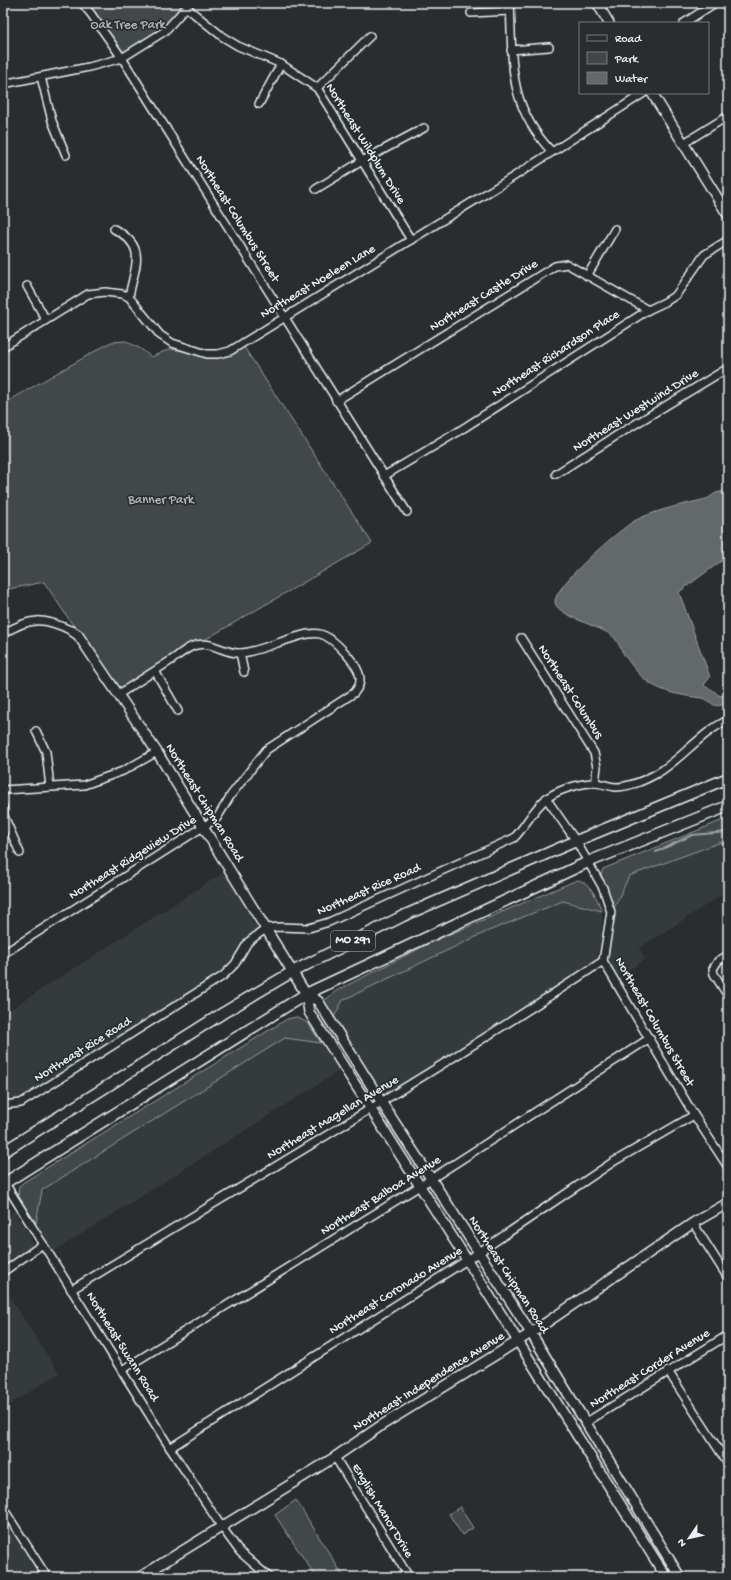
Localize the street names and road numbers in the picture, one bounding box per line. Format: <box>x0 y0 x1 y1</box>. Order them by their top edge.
street label: Northeast Wildplum Drive <box>322 81 408 207</box>
street label: Northeast Columbus Street <box>192 153 283 287</box>
street label: Northeast Noeleen Lane <box>258 242 378 322</box>
street label: Northeast Castle Drive <box>427 256 541 335</box>
street label: Northeast Richardson Place <box>489 307 623 401</box>
street label: Northeast Westwind Drive <box>570 366 702 456</box>
street label: Northeast Columbus <box>534 642 607 743</box>
street label: Northeast Chipman Road <box>161 741 247 866</box>
street label: Northeast Ridgeview Drive <box>67 812 200 903</box>
street label: Northeast Rice Road <box>315 860 424 920</box>
road number: MO 291 <box>331 931 375 951</box>
street label: Northeast Columbus Street <box>611 955 698 1091</box>
street label: Northeast Rice Road <box>32 1013 135 1086</box>
street label: Northeast Magellan Avenue <box>264 1073 402 1163</box>
street label: Northeast Balboa Avenue <box>318 1153 444 1239</box>
street label: Northeast Chipman Road <box>465 1214 552 1338</box>
street label: Northeast Coronado Avenue <box>327 1244 466 1338</box>
street label: Northeast Swann Road <box>82 1289 163 1406</box>
street label: Northeast Corder Avenue <box>587 1326 713 1412</box>
street label: Northeast Independence Avenue <box>350 1329 508 1435</box>
street label: English Manor Drive <box>348 1461 416 1561</box>

